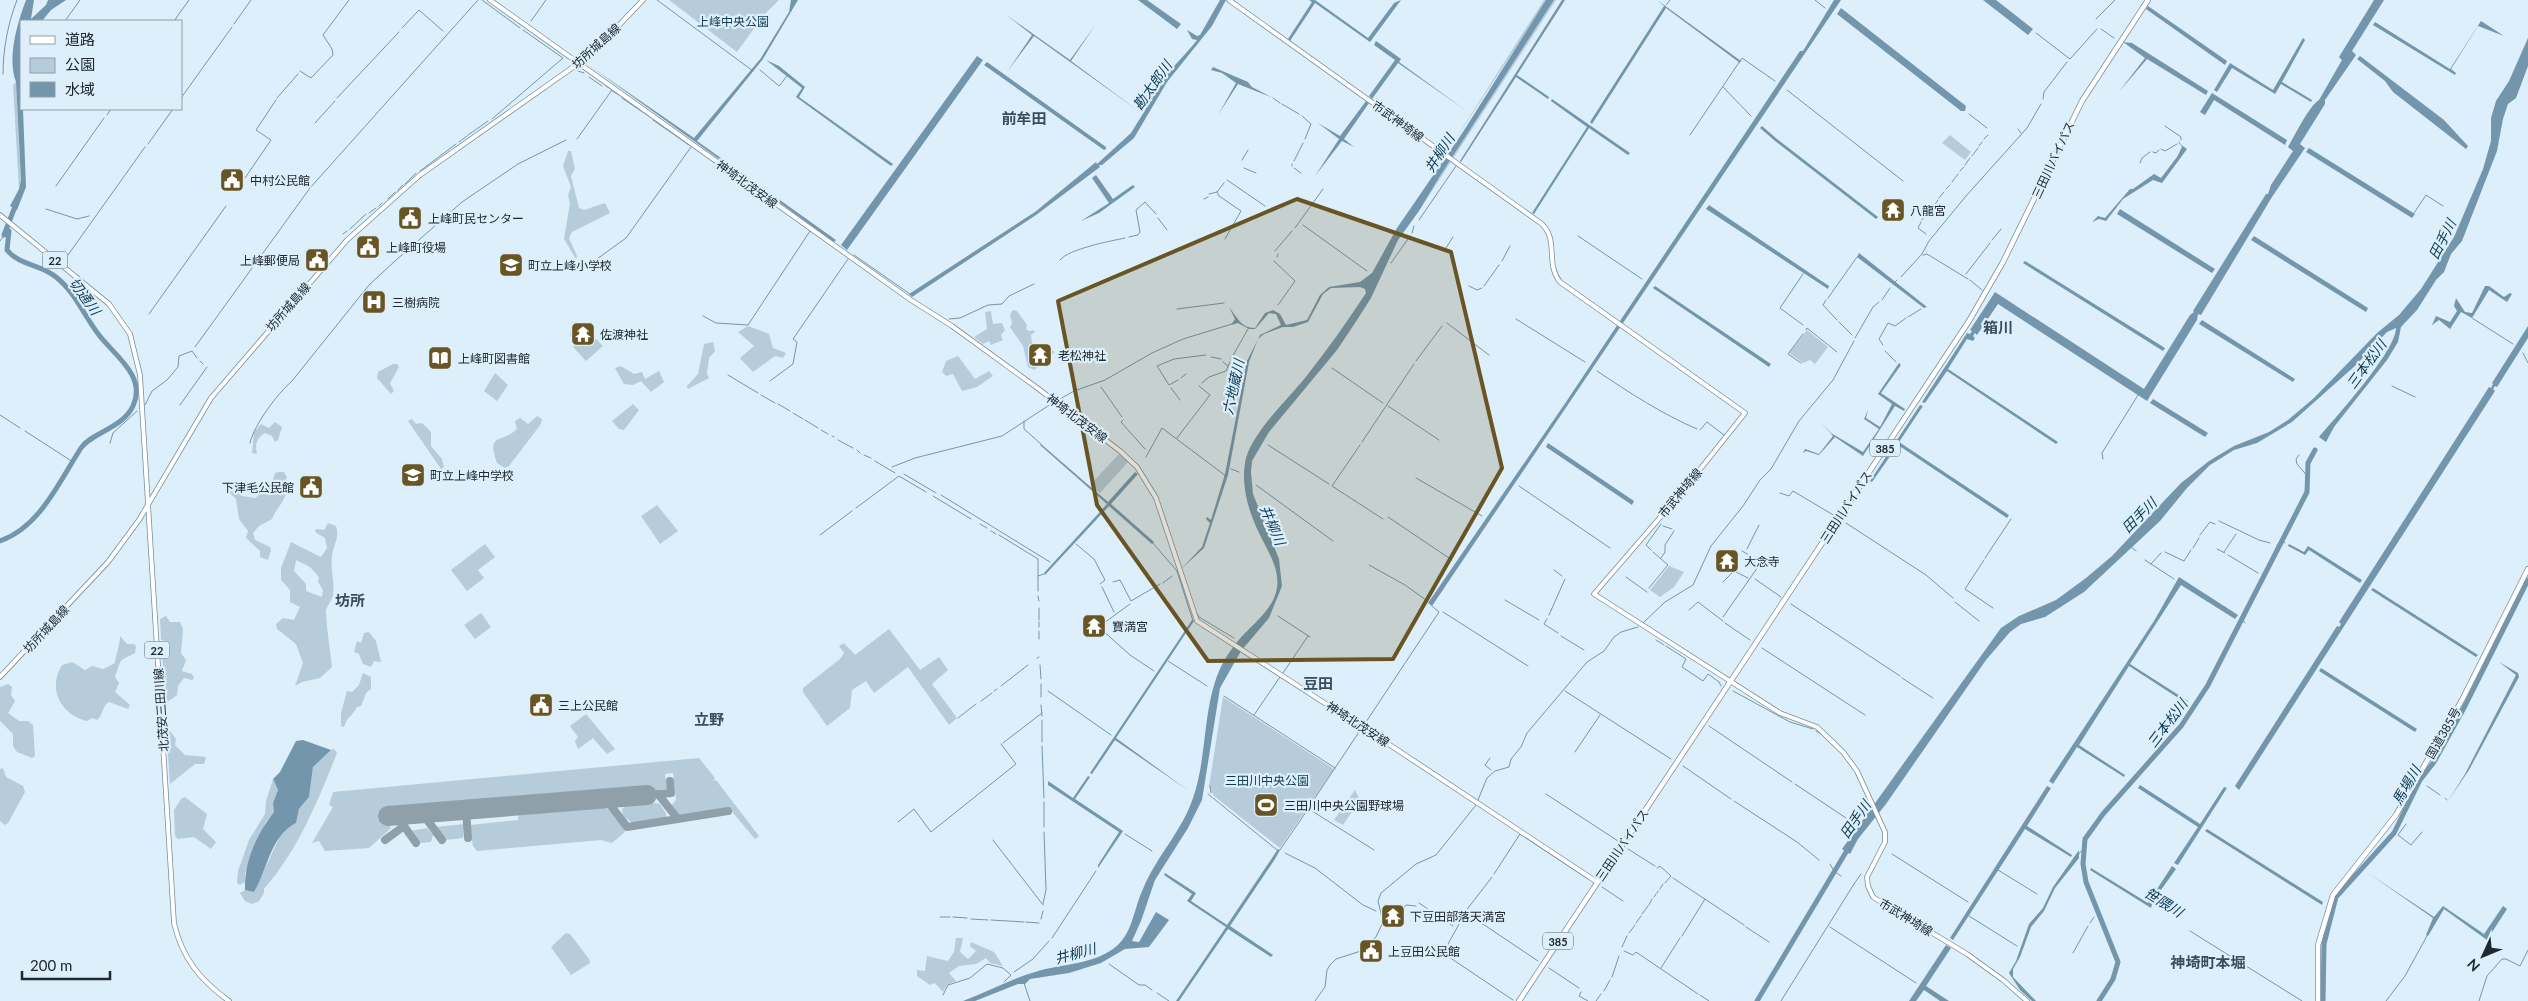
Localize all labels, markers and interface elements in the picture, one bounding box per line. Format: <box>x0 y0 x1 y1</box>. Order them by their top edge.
park label: 上峰中央公園 <box>697 14 769 29</box>
legend <box>20 20 182 110</box>
street label: 坊所城島線 <box>569 20 623 72</box>
text: 道路 <box>65 30 95 48</box>
text: 公園 <box>65 55 95 73</box>
water label: 勘太郎川 <box>1129 56 1176 113</box>
text: 水域 <box>65 80 95 98</box>
street label: 市武神埼線 <box>1369 97 1427 145</box>
district label: 前牟田 <box>1001 109 1047 127</box>
street label: 三田川バイパス <box>2029 119 2077 201</box>
water label: 井柳川 <box>1420 129 1459 175</box>
street label: 神埼北茂安線 <box>713 157 781 211</box>
public building icon: 中村公民館 <box>219 167 245 193</box>
place label: 中村公民館 <box>250 173 310 188</box>
temple icon: 八龍宮 <box>1880 197 1906 223</box>
place label: 八龍宮 <box>1910 203 1946 218</box>
public building icon: 上峰町民センター <box>397 205 423 231</box>
place label: 上峰町民センター <box>428 211 524 226</box>
water label: 田手川 <box>2425 215 2460 262</box>
public building icon: 上峰町役場 <box>355 234 381 260</box>
place label: 上峰町役場 <box>386 240 446 255</box>
public building icon: 上峰郵便局 <box>304 247 330 273</box>
road number: 22 <box>42 252 68 268</box>
school or university icon: 町立上峰小学校 <box>498 252 524 278</box>
place label: 上峰郵便局 <box>240 253 300 268</box>
place label: 町立上峰小学校 <box>528 258 612 273</box>
water label: 切通川 <box>66 274 105 320</box>
street label: 坊所城島線 <box>263 279 313 335</box>
hospital icon: 三樹病院 <box>361 289 387 315</box>
place label: 三樹病院 <box>392 295 440 310</box>
district label: 箱川 <box>1983 318 2013 336</box>
temple icon: 佐渡神社 <box>570 321 596 347</box>
place label: 佐渡神社 <box>600 327 648 342</box>
water label: 三本松川 <box>2343 335 2391 392</box>
temple icon: 老松神社 <box>1027 342 1053 368</box>
library icon: 上峰町図書館 <box>427 345 453 371</box>
place label: 老松神社 <box>1058 348 1106 363</box>
place label: 上峰町図書館 <box>458 351 530 366</box>
water label: 六地蔵川 <box>1219 356 1248 416</box>
street label: 神埼北茂安線 <box>1044 390 1110 446</box>
road number: 385 <box>1870 439 1900 456</box>
school or university icon: 町立上峰中学校 <box>400 462 426 488</box>
street label: 市武神埼線 <box>1655 465 1705 521</box>
place label: 町立上峰中学校 <box>430 468 514 483</box>
street label: 三田川バイパス <box>1817 468 1875 546</box>
public building icon: 下津毛公民館 <box>298 474 324 500</box>
place label: 下津毛公民館 <box>222 480 294 495</box>
water label: 田手川 <box>2118 493 2161 536</box>
water label: 井柳川 <box>1257 502 1290 549</box>
temple icon: 大念寺 <box>1714 548 1740 574</box>
place label: 大念寺 <box>1744 554 1780 569</box>
district label: 坊所 <box>335 591 365 609</box>
street label: 坊所城島線 <box>20 602 72 656</box>
temple icon: 寶満宮 <box>1081 613 1107 639</box>
place label: 寶満宮 <box>1112 619 1148 634</box>
road number: 22 <box>144 642 170 658</box>
street label: 北茂安三田川線 <box>151 668 171 752</box>
district label: 豆田 <box>1303 674 1333 692</box>
public building icon: 三上公民館 <box>528 692 554 718</box>
water label: 三本松川 <box>2143 694 2192 750</box>
place label: 三上公民館 <box>558 698 618 713</box>
street label: 神埼北茂安線 <box>1324 698 1392 750</box>
street label: 国道385号 <box>2422 705 2464 761</box>
district label: 立野 <box>694 710 724 728</box>
water label: 馬場川 <box>2388 761 2425 807</box>
park label: 三田川中央公園 <box>1225 773 1309 788</box>
sports icon: 三田川中央公園野球場 <box>1253 792 1279 818</box>
water label: 田手川 <box>1836 795 1875 841</box>
place label: 三田川中央公園野球場 <box>1284 798 1404 813</box>
street label: 三田川バイパス <box>1592 806 1652 884</box>
water label: 笹隈川 <box>2142 884 2188 921</box>
street label: 市武神埼線 <box>1876 895 1936 939</box>
temple icon: 下豆田部落天満宮 <box>1380 903 1406 929</box>
place label: 下豆田部落天満宮 <box>1410 909 1506 924</box>
north arrow <box>2458 931 2508 981</box>
road number: 385 <box>1543 932 1573 949</box>
public building icon: 上豆田公民館 <box>1358 938 1384 964</box>
water label: 井柳川 <box>1053 939 1099 967</box>
place label: 上豆田公民館 <box>1388 944 1460 959</box>
scale bar <box>22 948 110 980</box>
district label: 神埼町本堀 <box>2169 953 2246 971</box>
text: 200 m <box>30 956 72 974</box>
text: N <box>2463 956 2483 975</box>

